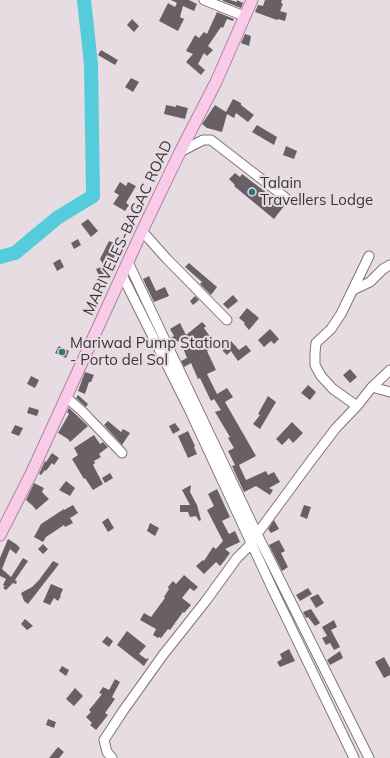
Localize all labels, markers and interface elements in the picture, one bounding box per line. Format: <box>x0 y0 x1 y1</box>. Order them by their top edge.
street label: MARIVELES-BAGAC ROAD <box>79 138 177 318</box>
place label: Talain Travellers Lodge <box>260 174 373 209</box>
marker: Talain Travellers Lodge <box>247 187 257 197</box>
place label: Mariwad Pump Station - Porto del Sol <box>70 334 230 369</box>
marker: Mariwad Pump Station - Porto del Sol <box>57 347 67 357</box>

